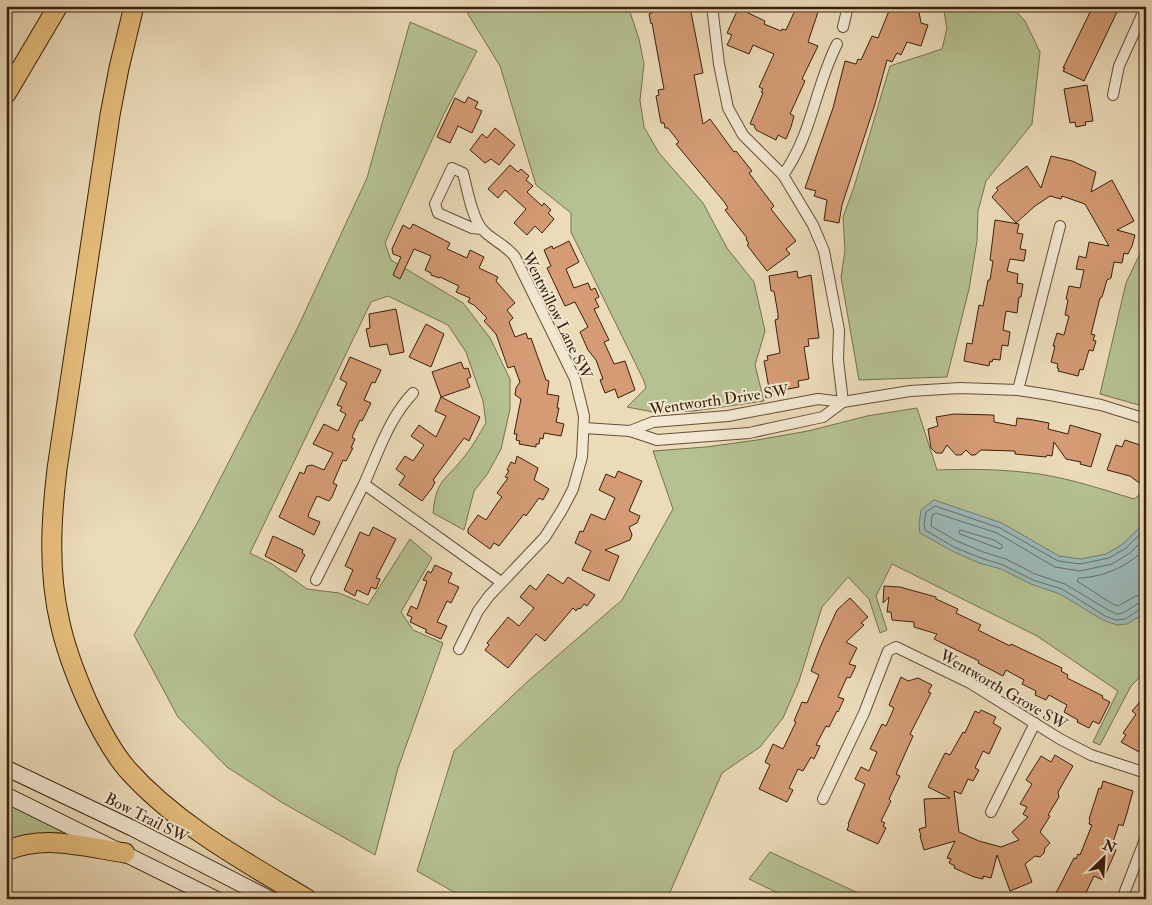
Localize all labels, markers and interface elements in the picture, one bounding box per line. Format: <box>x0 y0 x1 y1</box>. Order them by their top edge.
street label: Wentwillow Lane SW <box>517 247 597 383</box>
street label: Wentworth Drive SW <box>647 380 791 420</box>
street label: Wentworth Grove SW <box>935 645 1072 735</box>
street label: Bow Trail SW <box>102 788 192 848</box>
north arrow <box>1080 832 1130 882</box>
text: N <box>1099 836 1119 857</box>

